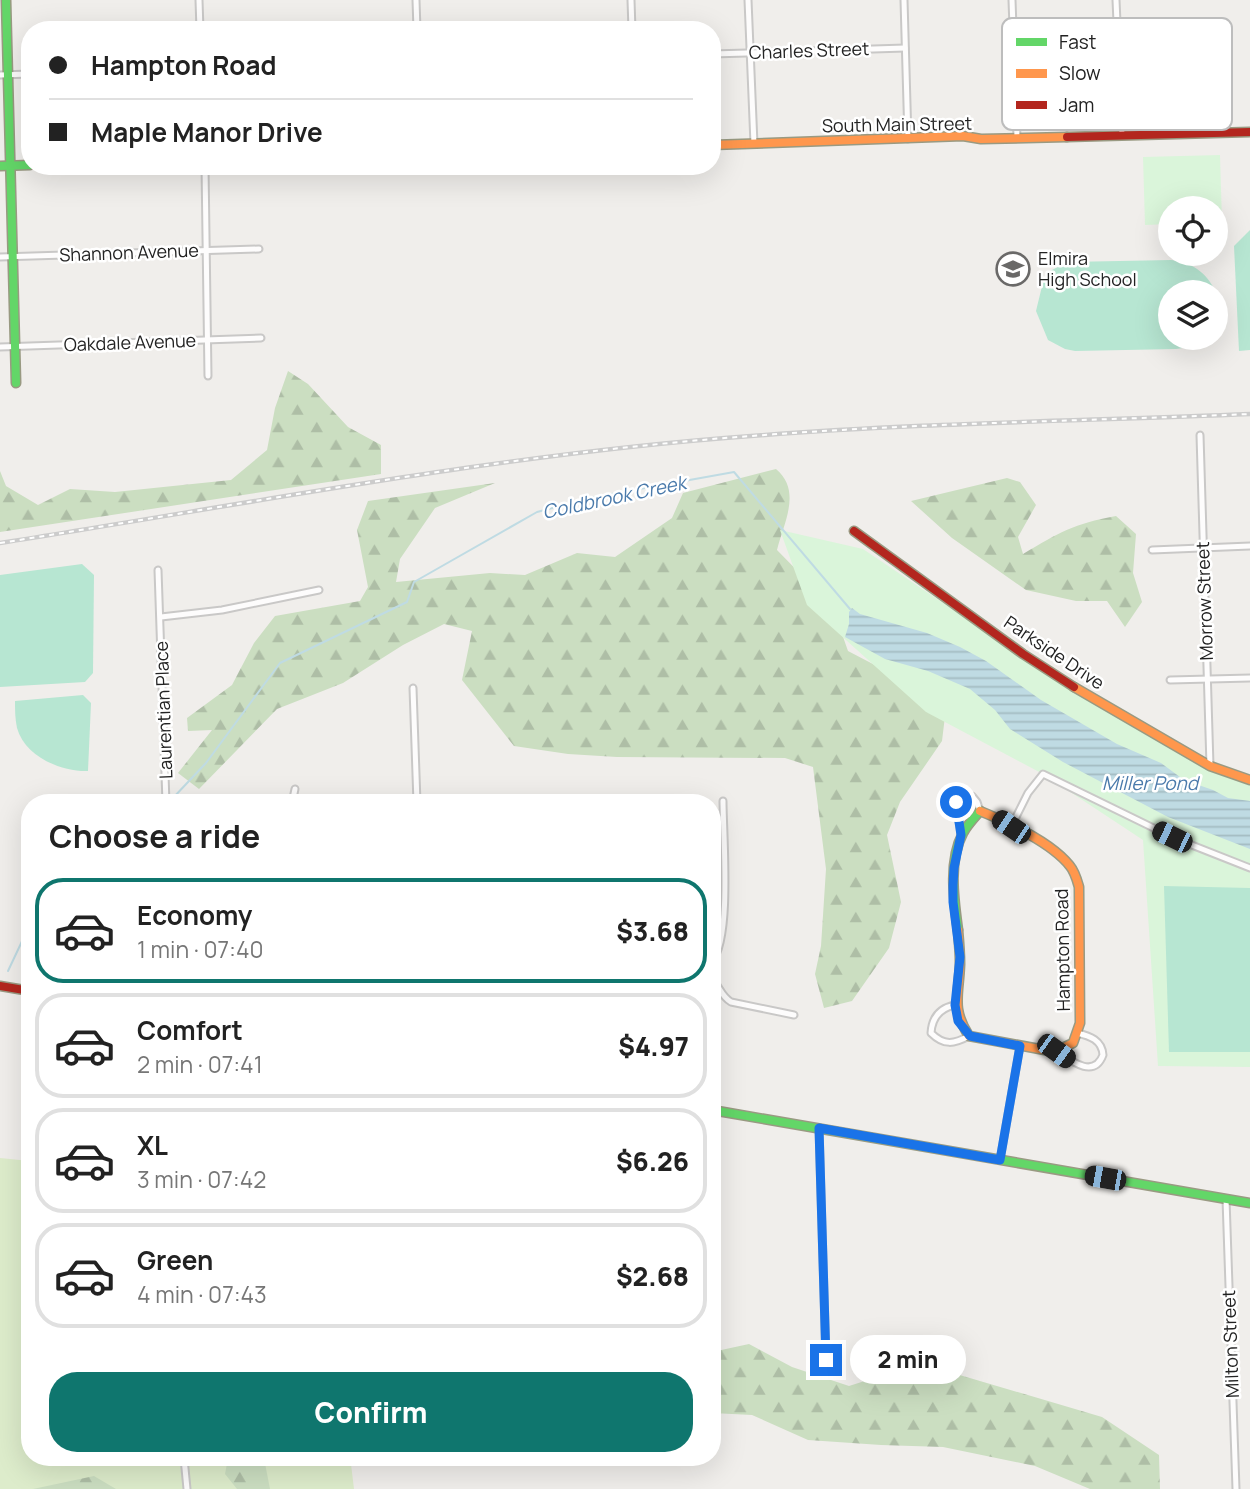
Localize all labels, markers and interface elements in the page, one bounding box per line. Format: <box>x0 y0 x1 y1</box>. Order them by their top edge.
legend <box>1002 18 1232 130</box>
text: Fast <box>1059 29 1096 55</box>
street label: Charles Street <box>748 36 870 64</box>
text: Hampton Road <box>91 47 276 83</box>
text: Slow <box>1059 60 1101 86</box>
text: Jam <box>1059 92 1094 118</box>
street label: South Main Street <box>822 111 972 137</box>
text: Maple Manor Drive <box>91 114 323 150</box>
map controls <box>1158 196 1228 350</box>
button: locate <box>1158 196 1228 266</box>
street label: Shannon Avenue <box>59 238 199 266</box>
place label: Elmira High School <box>1038 246 1137 291</box>
school or university icon: Elmira High School <box>994 250 1032 288</box>
button: layers <box>1158 280 1228 350</box>
street label: Oakdale Avenue <box>63 328 197 356</box>
water label: Coldbrook Creek <box>540 469 691 525</box>
street label: Morrow Street <box>1190 541 1218 661</box>
street label: Parkside Drive <box>1000 610 1109 695</box>
street label: Laurentian Place <box>149 641 177 779</box>
water label: Miller Pond <box>1102 770 1201 796</box>
route start <box>940 786 972 818</box>
car <box>988 807 1035 847</box>
text: Choose a ride <box>49 814 260 858</box>
car <box>1149 818 1196 856</box>
street label: Hampton Road <box>1049 888 1075 1012</box>
text: Economy <box>137 897 252 933</box>
icon: car <box>53 899 116 962</box>
text: $3.68 <box>616 913 689 949</box>
text: 1 min · 07:40 <box>137 933 264 965</box>
text: Comfort <box>137 1012 243 1048</box>
icon: car <box>53 1014 116 1077</box>
text: $4.97 <box>618 1028 689 1064</box>
car <box>1033 1030 1080 1072</box>
text: 2 min · 07:41 <box>137 1048 263 1080</box>
text: XL <box>137 1127 168 1163</box>
icon: car <box>53 1129 116 1192</box>
text: $6.26 <box>616 1143 689 1179</box>
text: 3 min · 07:42 <box>137 1163 266 1195</box>
car <box>1083 1164 1128 1192</box>
text: Green <box>137 1242 213 1278</box>
icon: car <box>53 1244 116 1307</box>
text: $2.68 <box>616 1258 689 1294</box>
text: 4 min · 07:43 <box>137 1278 267 1310</box>
street label: Milton Street <box>1216 1290 1244 1399</box>
callout: 2 min <box>850 1336 966 1384</box>
text: 2 min <box>878 1343 939 1375</box>
route end <box>810 1344 842 1376</box>
button: Confirm <box>49 1372 693 1452</box>

